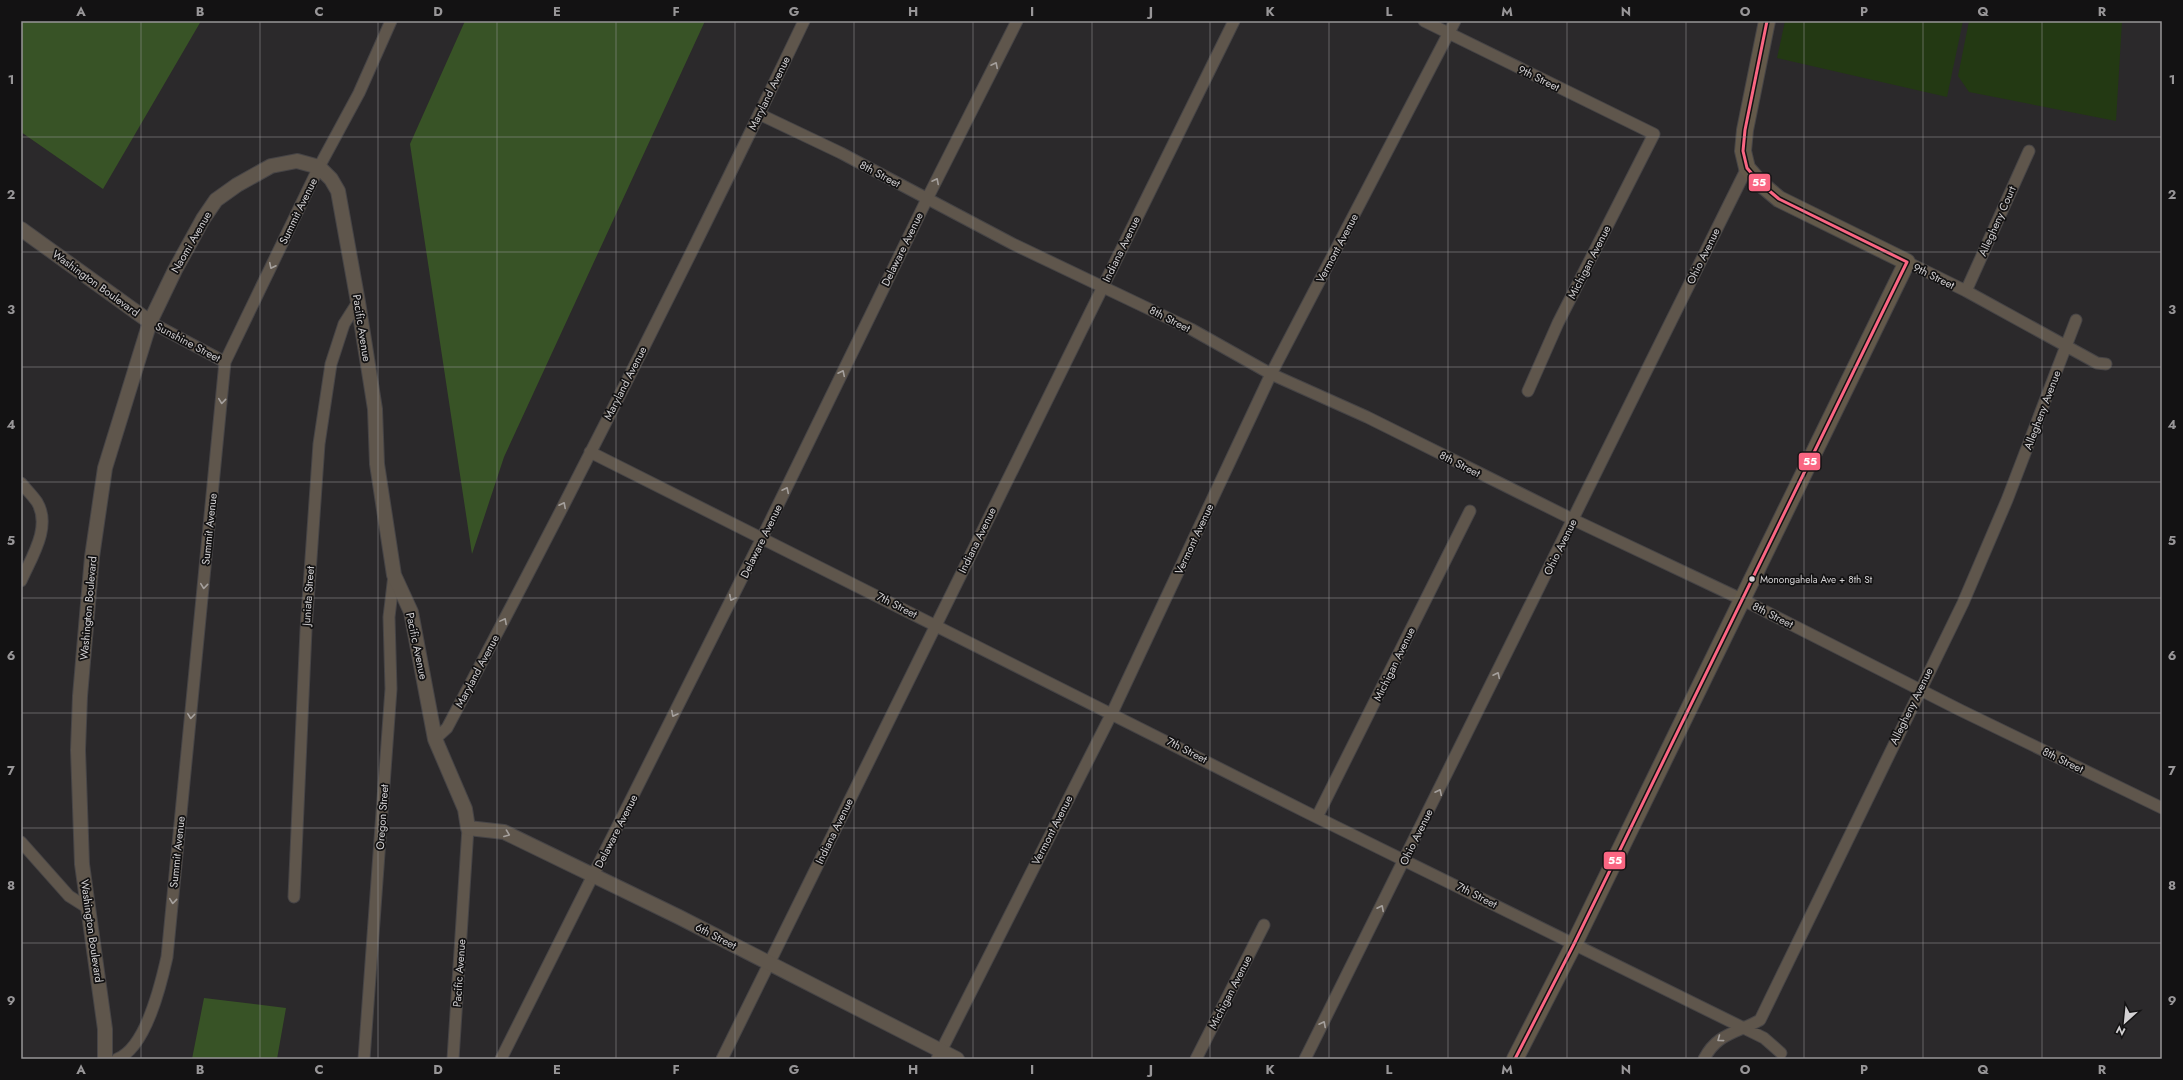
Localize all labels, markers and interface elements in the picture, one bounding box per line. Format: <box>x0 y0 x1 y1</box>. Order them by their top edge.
text: A <box>75 2 86 21</box>
text: B <box>196 2 205 21</box>
text: C <box>314 2 324 21</box>
text: D <box>433 2 443 21</box>
text: E <box>553 2 561 21</box>
text: F <box>672 2 680 21</box>
text: G <box>789 2 800 21</box>
text: H <box>908 2 918 21</box>
text: I <box>1030 2 1034 21</box>
text: J <box>1146 2 1153 21</box>
text: K <box>1265 2 1275 21</box>
text: L <box>1386 2 1393 21</box>
text: M <box>1501 2 1513 21</box>
text: N <box>1621 2 1631 21</box>
text: O <box>1740 2 1751 21</box>
text: P <box>1860 2 1868 21</box>
text: Q <box>1977 2 1989 21</box>
text: R <box>2098 2 2107 21</box>
street label: Maryland Avenue <box>744 53 794 133</box>
street label: 9th Street <box>1516 61 1563 95</box>
one-way arrow <box>990 62 997 69</box>
text: 1 <box>8 70 14 89</box>
text: 1 <box>2169 70 2175 89</box>
street label: 8th Street <box>857 157 903 192</box>
line badge: 55 <box>1748 173 1771 192</box>
text: 55 <box>1752 174 1766 190</box>
street label: Summit Avenue <box>275 175 321 247</box>
one-way arrow <box>931 178 939 185</box>
street label: Allegheny Court <box>1974 183 2020 259</box>
text: 2 <box>7 185 15 204</box>
text: 2 <box>2168 185 2176 204</box>
street label: Naomi Avenue <box>167 208 215 276</box>
street label: Delaware Avenue <box>877 209 927 289</box>
street label: Vermont Avenue <box>1312 210 1362 285</box>
street label: Indiana Avenue <box>1098 213 1144 285</box>
street label: Michigan Avenue <box>1564 222 1615 302</box>
street label: Ohio Avenue <box>1682 225 1724 287</box>
street label: Washington Boulevard <box>49 246 143 320</box>
street label: 9th Street <box>1911 259 1958 293</box>
one-way arrow <box>269 261 277 269</box>
street label: Pacific Avenue <box>349 293 375 363</box>
text: 3 <box>7 300 15 319</box>
text: 3 <box>2168 300 2176 319</box>
street label: 8th Street <box>1147 302 1194 336</box>
street label: Sunshine Street <box>153 318 224 366</box>
street label: Maryland Avenue <box>600 343 651 423</box>
street label: Allegheny Avenue <box>2020 368 2065 452</box>
one-way arrow <box>837 370 845 378</box>
one-way arrow <box>217 398 226 404</box>
text: 4 <box>6 415 16 434</box>
text: 4 <box>2167 415 2177 434</box>
street label: 8th Street <box>1437 447 1484 481</box>
line badge: 55 <box>1798 452 1821 471</box>
text: 55 <box>1803 453 1817 469</box>
one-way arrow <box>781 487 788 495</box>
street label: Summit Avenue <box>197 492 221 566</box>
street label: Delaware Avenue <box>736 501 786 581</box>
street label: Vermont Avenue <box>1171 501 1218 577</box>
one-way arrow <box>558 502 566 510</box>
street label: Indiana Avenue <box>954 504 1000 576</box>
street label: Ohio Avenue <box>1539 516 1581 578</box>
text: 5 <box>7 531 15 550</box>
text: 5 <box>2168 531 2176 550</box>
street label: Washington Boulevard <box>75 555 101 661</box>
street label: Juniata Street <box>298 565 318 628</box>
place label: Monongahela Ave + 8th St <box>1760 572 1873 587</box>
marker: Monongahela Ave + 8th St <box>1747 574 1757 584</box>
one-way arrow <box>199 583 208 589</box>
street label: 7th Street <box>874 588 920 622</box>
one-way arrow <box>730 594 737 601</box>
street label: 8th Street <box>1750 598 1797 632</box>
street label: Pacific Avenue <box>402 611 432 681</box>
one-way arrow <box>499 618 507 625</box>
street label: Michigan Avenue <box>1369 624 1419 704</box>
street label: Maryland Avenue <box>451 631 503 710</box>
text: 6 <box>7 646 16 665</box>
text: 6 <box>2168 646 2177 665</box>
street label: Allegheny Avenue <box>1885 665 1937 747</box>
one-way arrow <box>1492 672 1500 679</box>
one-way arrow <box>671 710 679 717</box>
one-way arrow <box>187 713 196 719</box>
street label: 7th Street <box>1164 733 1210 767</box>
street label: 8th Street <box>2040 743 2087 777</box>
text: 7 <box>7 761 15 780</box>
text: 7 <box>2168 761 2176 780</box>
street label: Oregon Street <box>372 783 392 850</box>
one-way arrow <box>1434 788 1442 796</box>
street label: Delaware Avenue <box>591 791 642 871</box>
street label: Vermont Avenue <box>1028 792 1077 868</box>
street label: Indiana Avenue <box>811 795 857 867</box>
street label: Ohio Avenue <box>1395 806 1437 868</box>
street label: Summit Avenue <box>165 815 189 889</box>
one-way arrow <box>503 830 510 838</box>
line badge: 55 <box>1603 851 1626 870</box>
text: 55 <box>1608 852 1622 868</box>
text: 8 <box>7 876 15 895</box>
text: 8 <box>2168 876 2176 895</box>
street label: Washington Boulevard <box>77 878 107 984</box>
street label: 7th Street <box>1454 878 1500 912</box>
one-way arrow <box>168 898 177 904</box>
one-way arrow <box>1376 905 1384 912</box>
street label: 6th Street <box>693 919 740 953</box>
street label: Pacific Avenue <box>449 938 469 1007</box>
street label: Michigan Avenue <box>1205 952 1256 1032</box>
text: 9 <box>7 991 16 1010</box>
text: 9 <box>2168 991 2177 1010</box>
north arrow <box>2105 1002 2145 1042</box>
one-way arrow <box>1318 1021 1326 1028</box>
text: N <box>2113 1022 2128 1040</box>
one-way arrow <box>1718 1034 1725 1041</box>
text: A <box>75 1060 86 1079</box>
text: B <box>196 1060 205 1079</box>
text: C <box>314 1060 324 1079</box>
text: D <box>433 1060 443 1079</box>
text: E <box>553 1060 561 1079</box>
text: F <box>672 1060 680 1079</box>
text: G <box>789 1060 800 1079</box>
text: H <box>908 1060 918 1079</box>
text: I <box>1030 1060 1034 1079</box>
text: J <box>1146 1060 1153 1079</box>
text: K <box>1265 1060 1275 1079</box>
text: L <box>1386 1060 1393 1079</box>
text: M <box>1501 1060 1513 1079</box>
text: N <box>1621 1060 1631 1079</box>
text: O <box>1740 1060 1751 1079</box>
text: P <box>1860 1060 1868 1079</box>
text: Q <box>1977 1060 1989 1079</box>
text: R <box>2098 1060 2107 1079</box>

